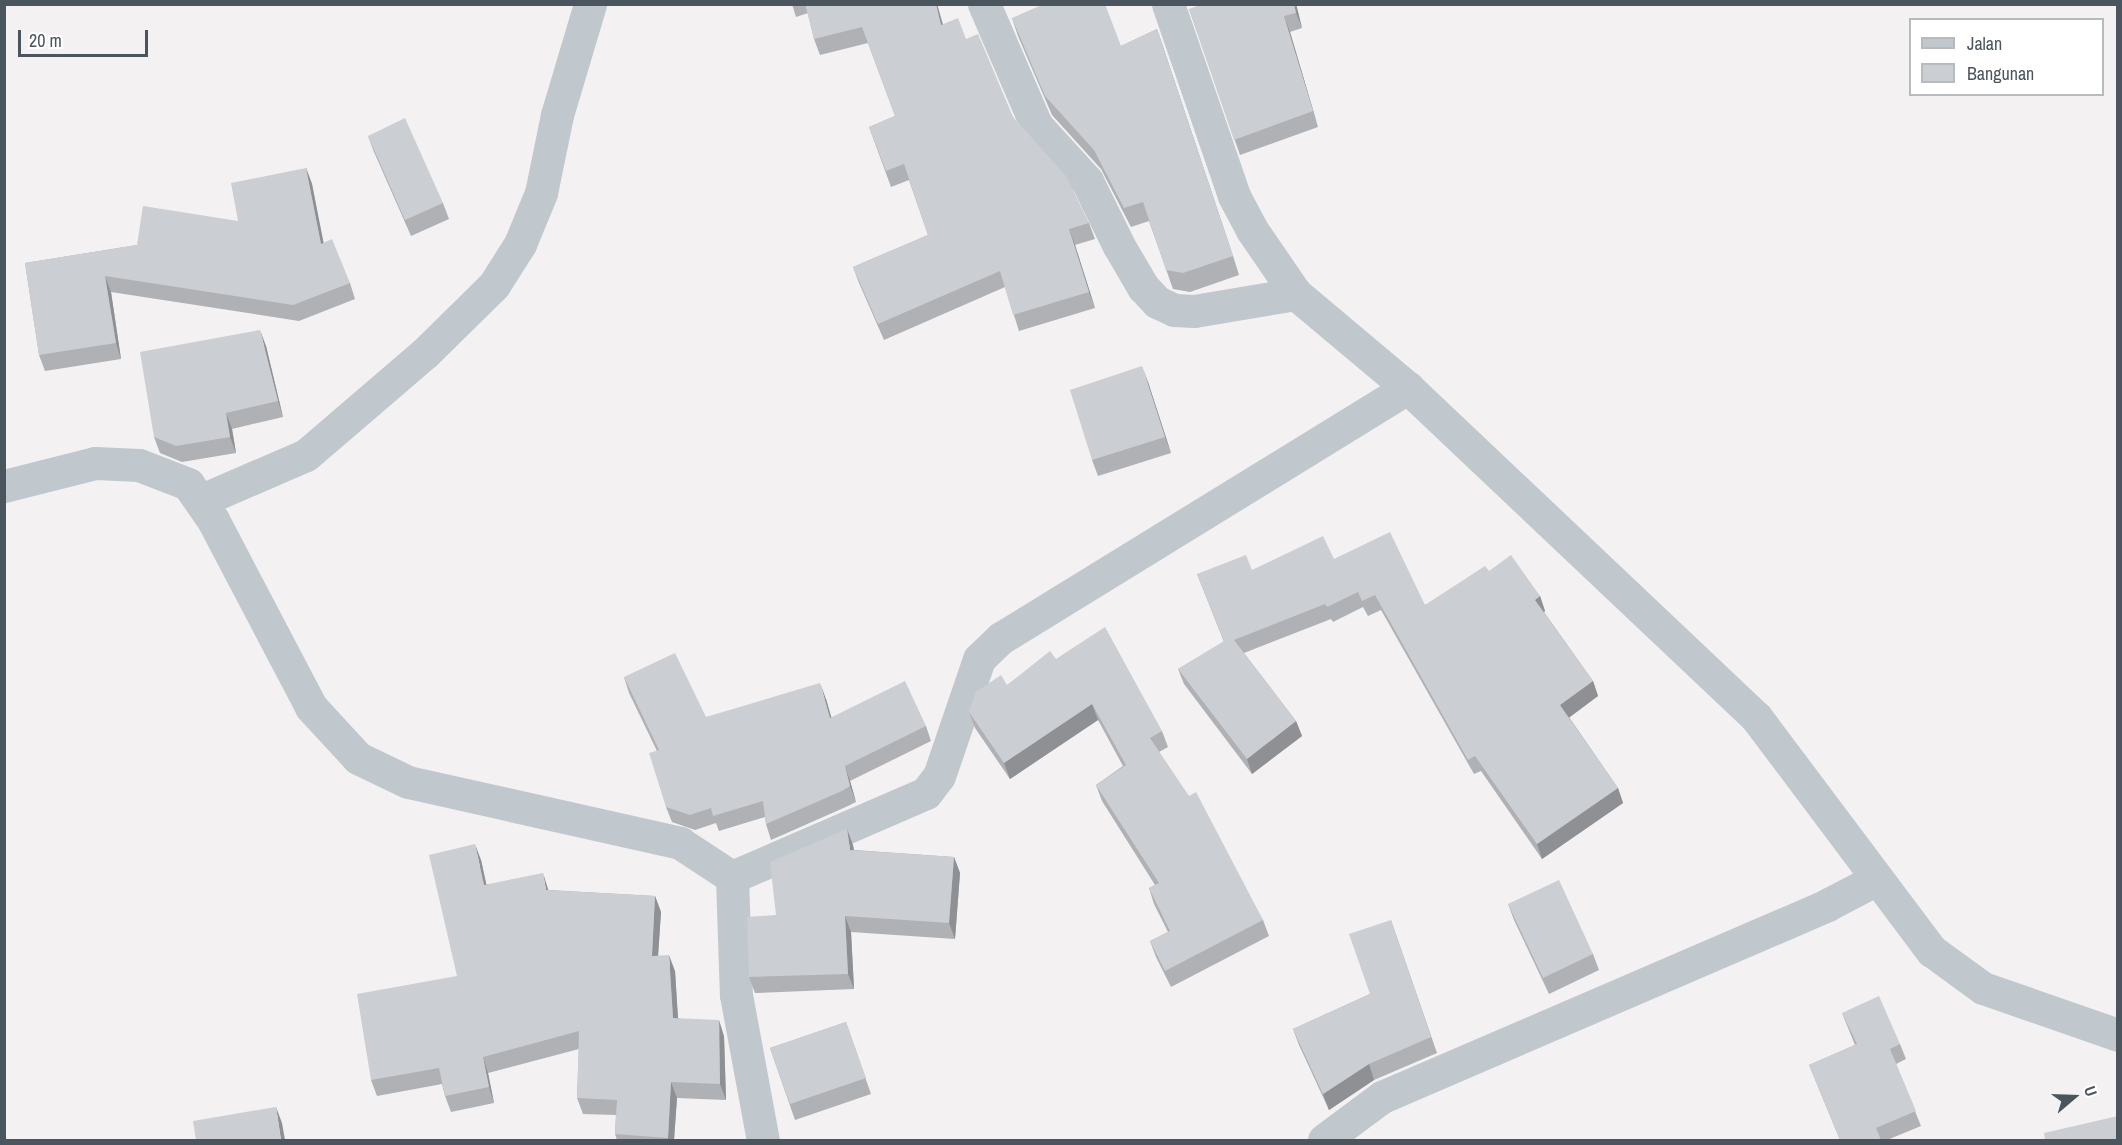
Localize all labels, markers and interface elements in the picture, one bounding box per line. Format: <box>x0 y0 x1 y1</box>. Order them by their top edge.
scale bar <box>21 18 152 56</box>
legend <box>1909 18 2104 96</box>
text: 20 m <box>29 28 62 53</box>
text: Jalan <box>1967 31 2002 56</box>
text: Bangunan <box>1967 61 2034 86</box>
north arrow <box>2044 1067 2104 1127</box>
text: U <box>2079 1083 2103 1099</box>

